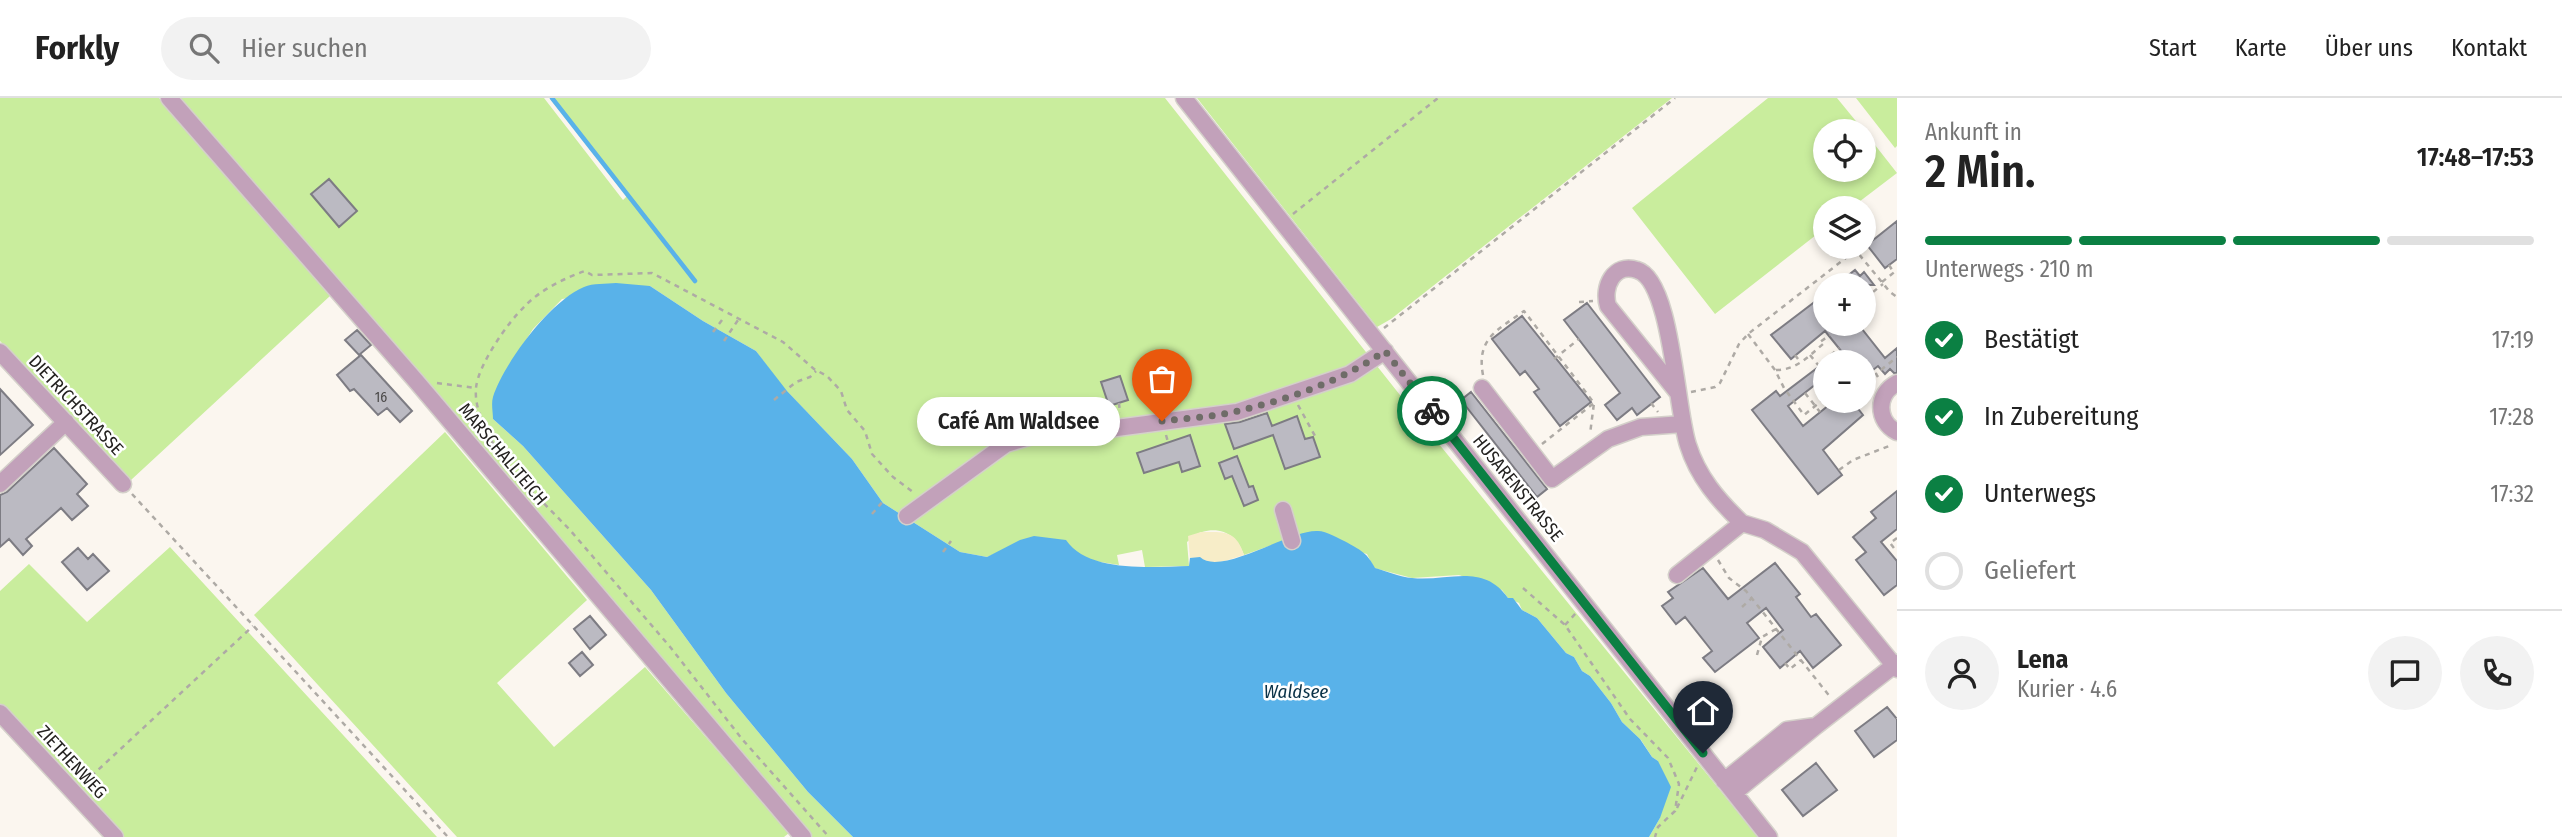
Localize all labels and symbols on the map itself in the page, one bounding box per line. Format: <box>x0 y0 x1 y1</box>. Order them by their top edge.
pin <box>1132 349 1192 421</box>
street label: DIETRICHSTRASSE <box>24 350 128 460</box>
courier <box>1397 376 1467 446</box>
house number: 16 <box>375 389 387 406</box>
callout: Café Am Waldsee <box>917 396 1120 446</box>
street label: MARSCHALLTEICH <box>454 399 552 509</box>
street label: HUSARENSTRASSE <box>1468 430 1568 546</box>
water label: Waldsee <box>1264 680 1328 703</box>
pin <box>1673 681 1733 753</box>
street label: ZIETHENWEG <box>32 721 112 803</box>

